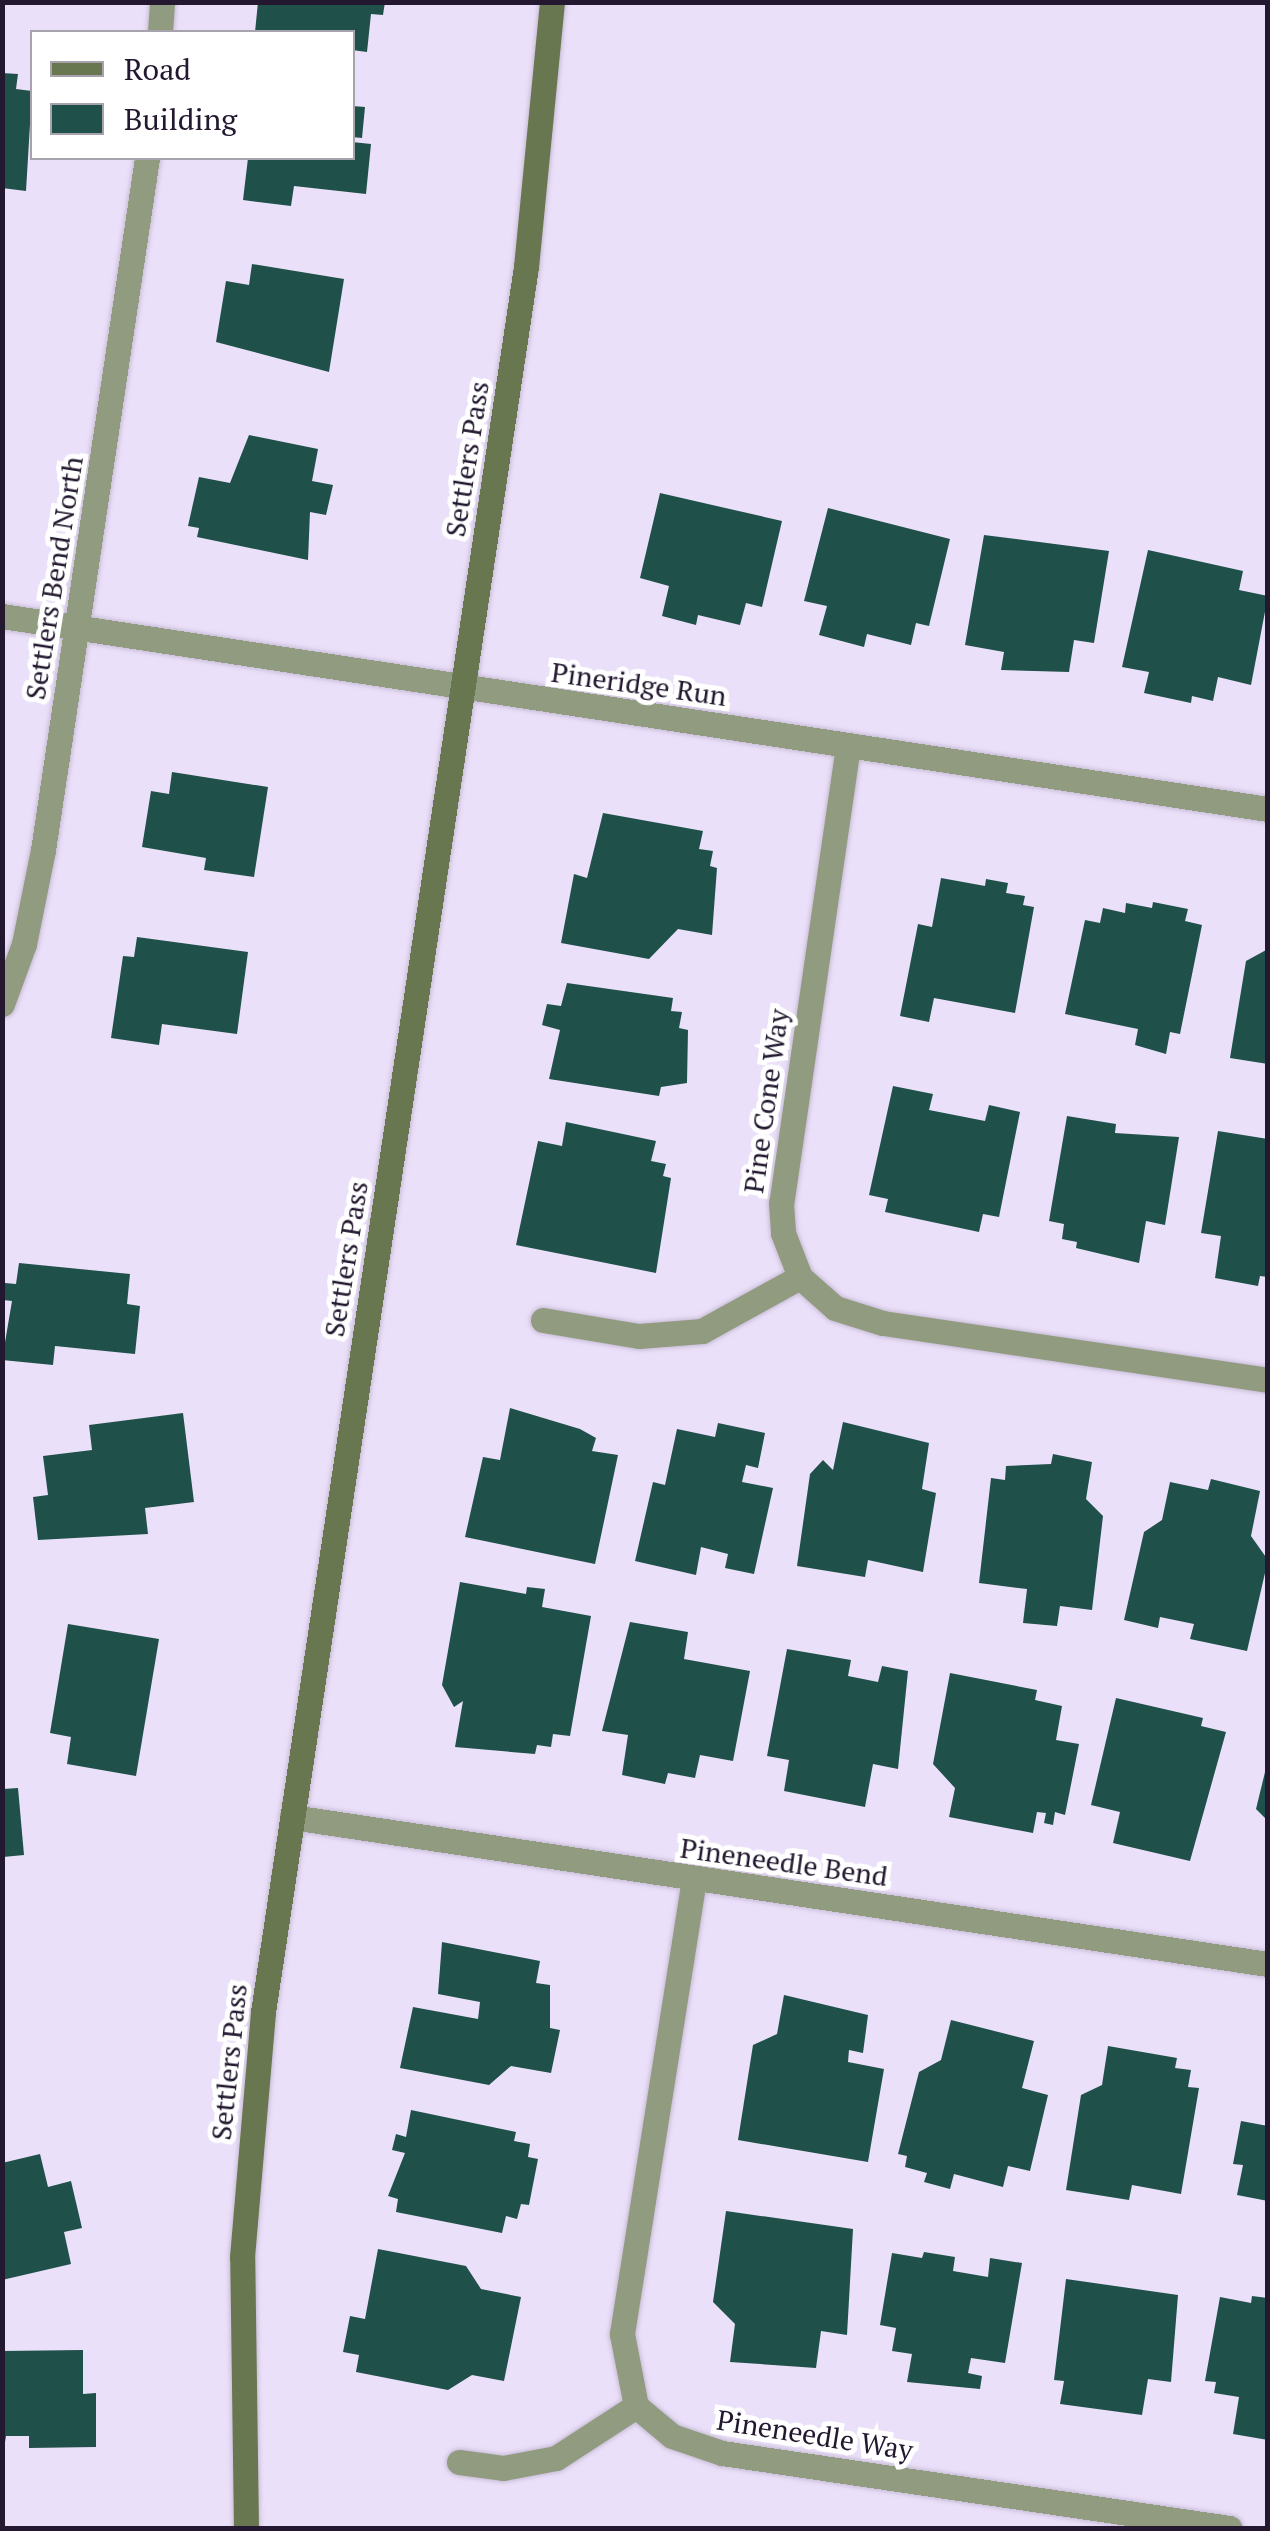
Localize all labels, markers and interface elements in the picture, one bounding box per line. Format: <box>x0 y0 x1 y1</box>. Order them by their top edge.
legend <box>30 30 355 160</box>
text: Road <box>124 49 191 89</box>
text: Building <box>124 99 237 139</box>
street label: Settlers Pass <box>438 379 496 539</box>
street label: Settlers Bend North <box>18 454 90 702</box>
street label: Pineridge Run <box>549 655 729 713</box>
street label: Pine Cone Way <box>736 1007 796 1195</box>
street label: Settlers Pass <box>317 1179 375 1339</box>
street label: Pineneedle Bend <box>678 1831 890 1893</box>
street label: Settlers Pass <box>204 1982 254 2142</box>
street label: Pineneedle Way <box>715 2403 915 2467</box>

